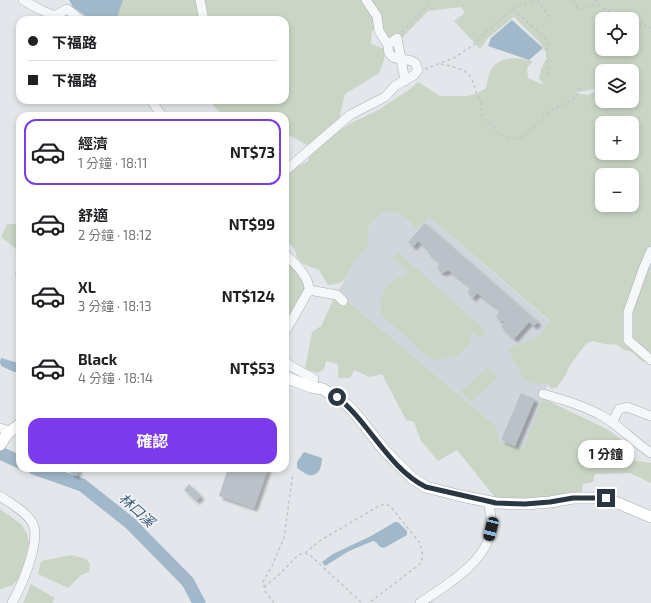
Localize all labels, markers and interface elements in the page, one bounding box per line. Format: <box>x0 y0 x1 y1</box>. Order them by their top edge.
map controls <box>595 12 639 212</box>
button: locate <box>595 12 639 56</box>
text: 下福路 <box>52 33 97 51</box>
button: layers <box>595 64 639 108</box>
text: 下福路 <box>52 71 97 89</box>
button: + <box>595 116 639 160</box>
icon: car <box>30 134 66 170</box>
text: 經濟 <box>78 134 108 152</box>
text: NT$73 <box>230 143 275 161</box>
text: 1 分鐘 · 18:11 <box>78 155 147 171</box>
button: − <box>595 168 639 212</box>
icon: car <box>30 206 66 242</box>
text: 舒適 <box>78 206 108 224</box>
text: NT$99 <box>229 215 275 233</box>
text: 2 分鐘 · 18:12 <box>78 227 152 243</box>
icon: car <box>30 278 66 314</box>
text: XL <box>78 278 96 296</box>
text: NT$124 <box>222 287 275 305</box>
text: 3 分鐘 · 18:13 <box>78 298 152 314</box>
icon: car <box>30 350 66 386</box>
text: Black <box>78 350 117 368</box>
text: NT$53 <box>230 359 275 377</box>
text: 4 分鐘 · 18:14 <box>78 370 153 386</box>
route start <box>328 388 346 406</box>
button: 確認 <box>28 418 277 464</box>
callout: 1 分鐘 <box>578 440 634 468</box>
text: 1 分鐘 <box>589 446 623 462</box>
water label: 林口溪 <box>116 489 160 531</box>
route end <box>597 489 615 507</box>
car <box>482 516 500 542</box>

